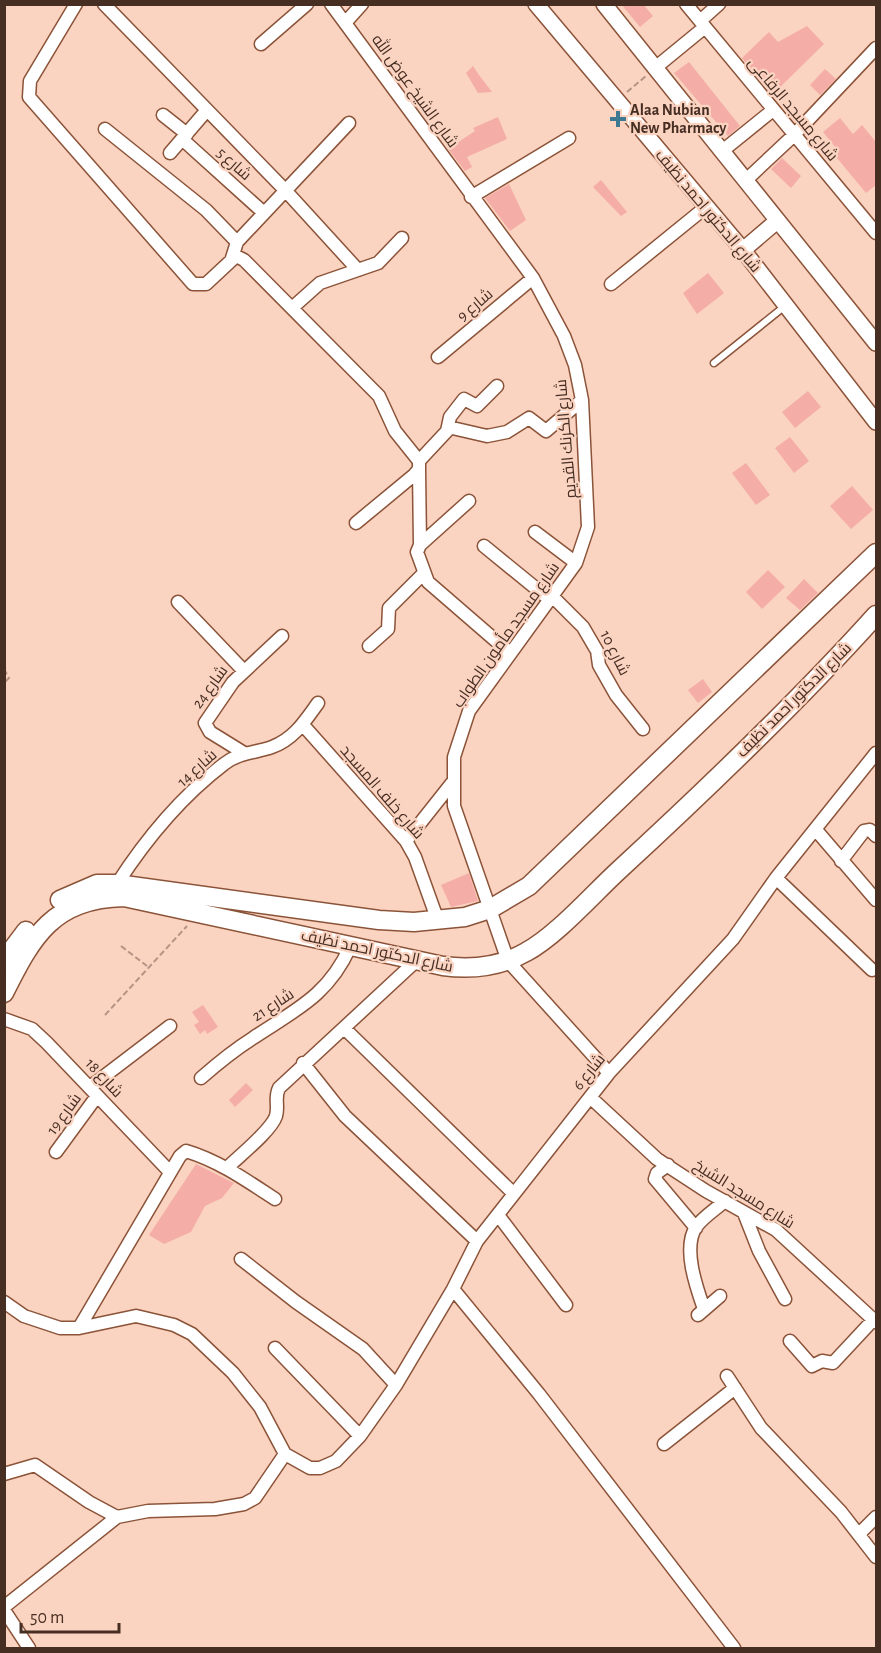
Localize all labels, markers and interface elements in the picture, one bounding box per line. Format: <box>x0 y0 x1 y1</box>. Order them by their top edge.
street label: شارع الشيخ عوض الله <box>366 30 464 152</box>
street label: شارع مسجد الرفاعى <box>743 53 842 166</box>
place label: Alaa Nubian New Pharmacy <box>630 102 727 137</box>
marker: Alaa Nubian New Pharmacy <box>611 112 625 126</box>
street label: شارع 5 <box>212 144 255 186</box>
street label: شارع الدكتور احمد نظيف <box>650 146 765 277</box>
street label: شارع 9 <box>453 285 498 327</box>
street label: شارع الكرنك القديم <box>552 378 582 500</box>
street label: شارع مسجد مأمون الطواب <box>448 558 565 712</box>
street label: شارع 10 <box>595 628 634 679</box>
street label: شارع الدكتور احمد نظيف <box>733 639 856 762</box>
street label: شارع 24 <box>188 662 233 713</box>
street label: شارع خلف المسجد <box>335 741 428 844</box>
street label: شارع 14 <box>174 746 222 792</box>
street label: شارع الدكتور احمد نظيف <box>299 926 455 978</box>
street label: شارع 21 <box>249 985 298 1027</box>
street label: شارع 6 <box>569 1050 611 1095</box>
street label: شارع 18 <box>80 1055 127 1103</box>
street label: شارع 19 <box>43 1090 87 1139</box>
street label: شارع مسجد الشيخ <box>689 1156 798 1234</box>
scale bar <box>21 1596 118 1634</box>
text: 50 m <box>30 1609 64 1627</box>

